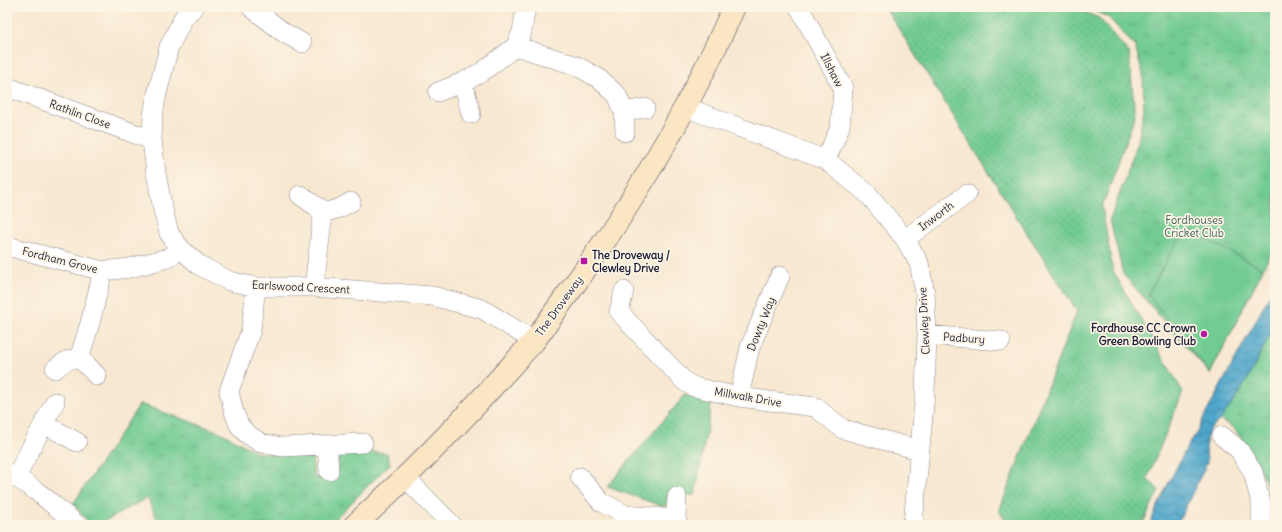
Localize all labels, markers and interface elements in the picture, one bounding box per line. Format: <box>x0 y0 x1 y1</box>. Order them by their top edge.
street label: Illshaw <box>818 51 847 90</box>
street label: Rathlin Close <box>48 96 113 132</box>
street label: Inworth <box>916 198 956 234</box>
park label: Fordhouses Cricket Club <box>1164 213 1224 240</box>
street label: Fordham Grove <box>21 244 99 276</box>
place label: The Droveway / Clewley Drive <box>592 248 670 276</box>
marker: The Droveway / Clewley Drive <box>579 256 589 266</box>
street label: The Droveway <box>532 273 586 339</box>
street label: Earlswood Crescent <box>252 277 351 297</box>
street label: Clewley Drive <box>915 287 933 355</box>
street label: Dowty Way <box>744 295 778 353</box>
place label: Fordhouse CC Crown Green Bowling Club <box>1091 321 1197 349</box>
marker: Fordhouse CC Crown Green Bowling Club <box>1199 329 1209 339</box>
street label: Padbury <box>942 330 986 346</box>
street label: Millwalk Drive <box>713 384 783 410</box>

